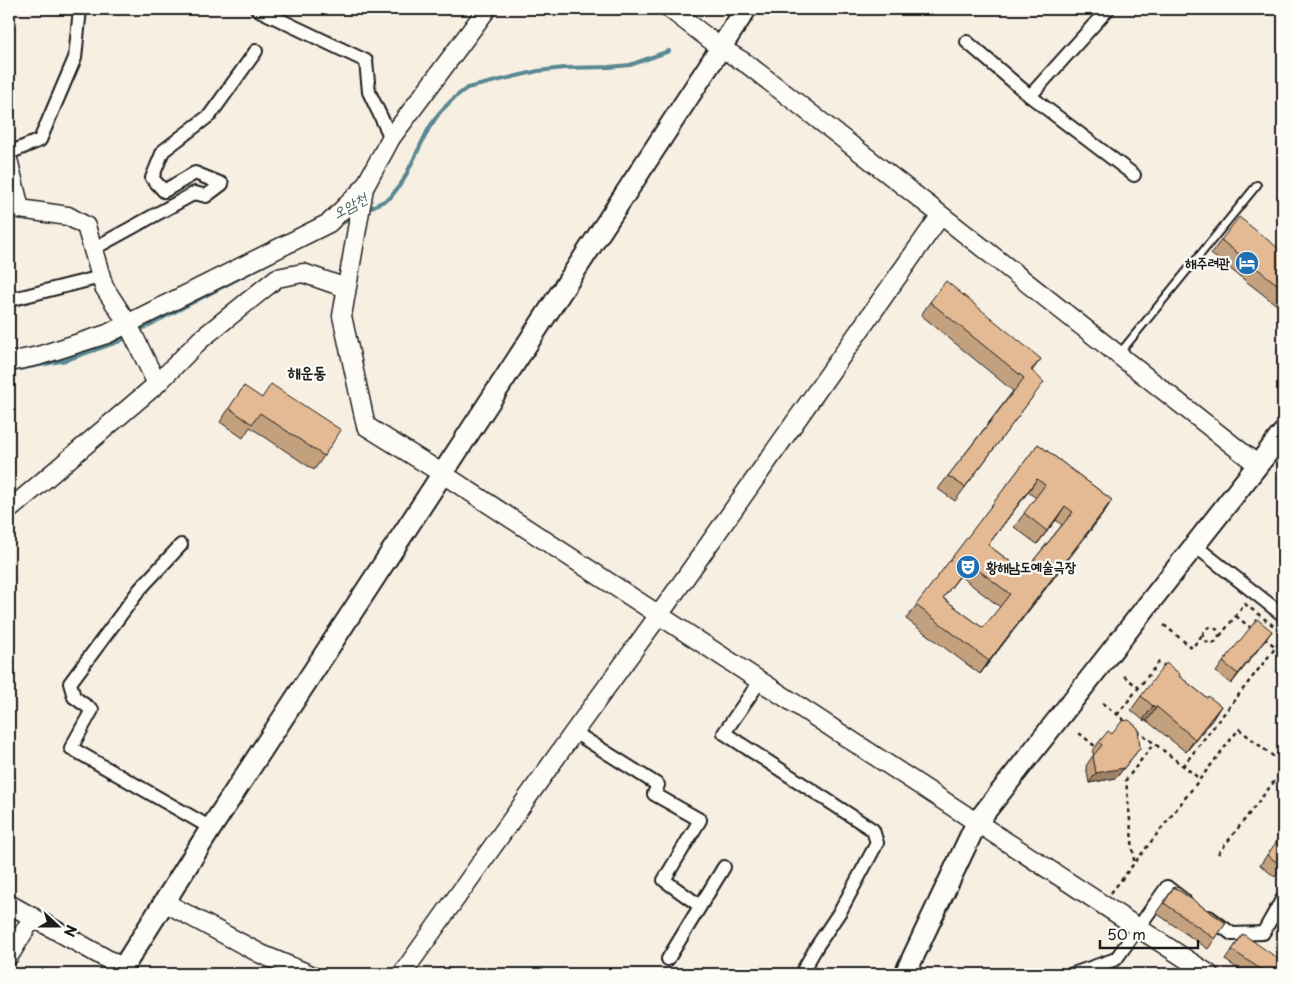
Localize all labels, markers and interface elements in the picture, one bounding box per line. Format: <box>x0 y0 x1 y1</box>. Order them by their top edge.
water label: 오암천 <box>328 185 372 223</box>
hotel icon: 해주려관 <box>1234 250 1260 276</box>
place label: 해주려관 <box>1185 252 1231 273</box>
district label: 해운동 <box>287 359 326 383</box>
theatre icon: 황해남도예술극장 <box>955 554 981 580</box>
place label: 황해남도예술극장 <box>986 556 1077 577</box>
north arrow <box>32 900 82 950</box>
scale bar <box>1100 918 1197 950</box>
text: N <box>59 922 82 940</box>
text: 50 m <box>1107 922 1146 945</box>

